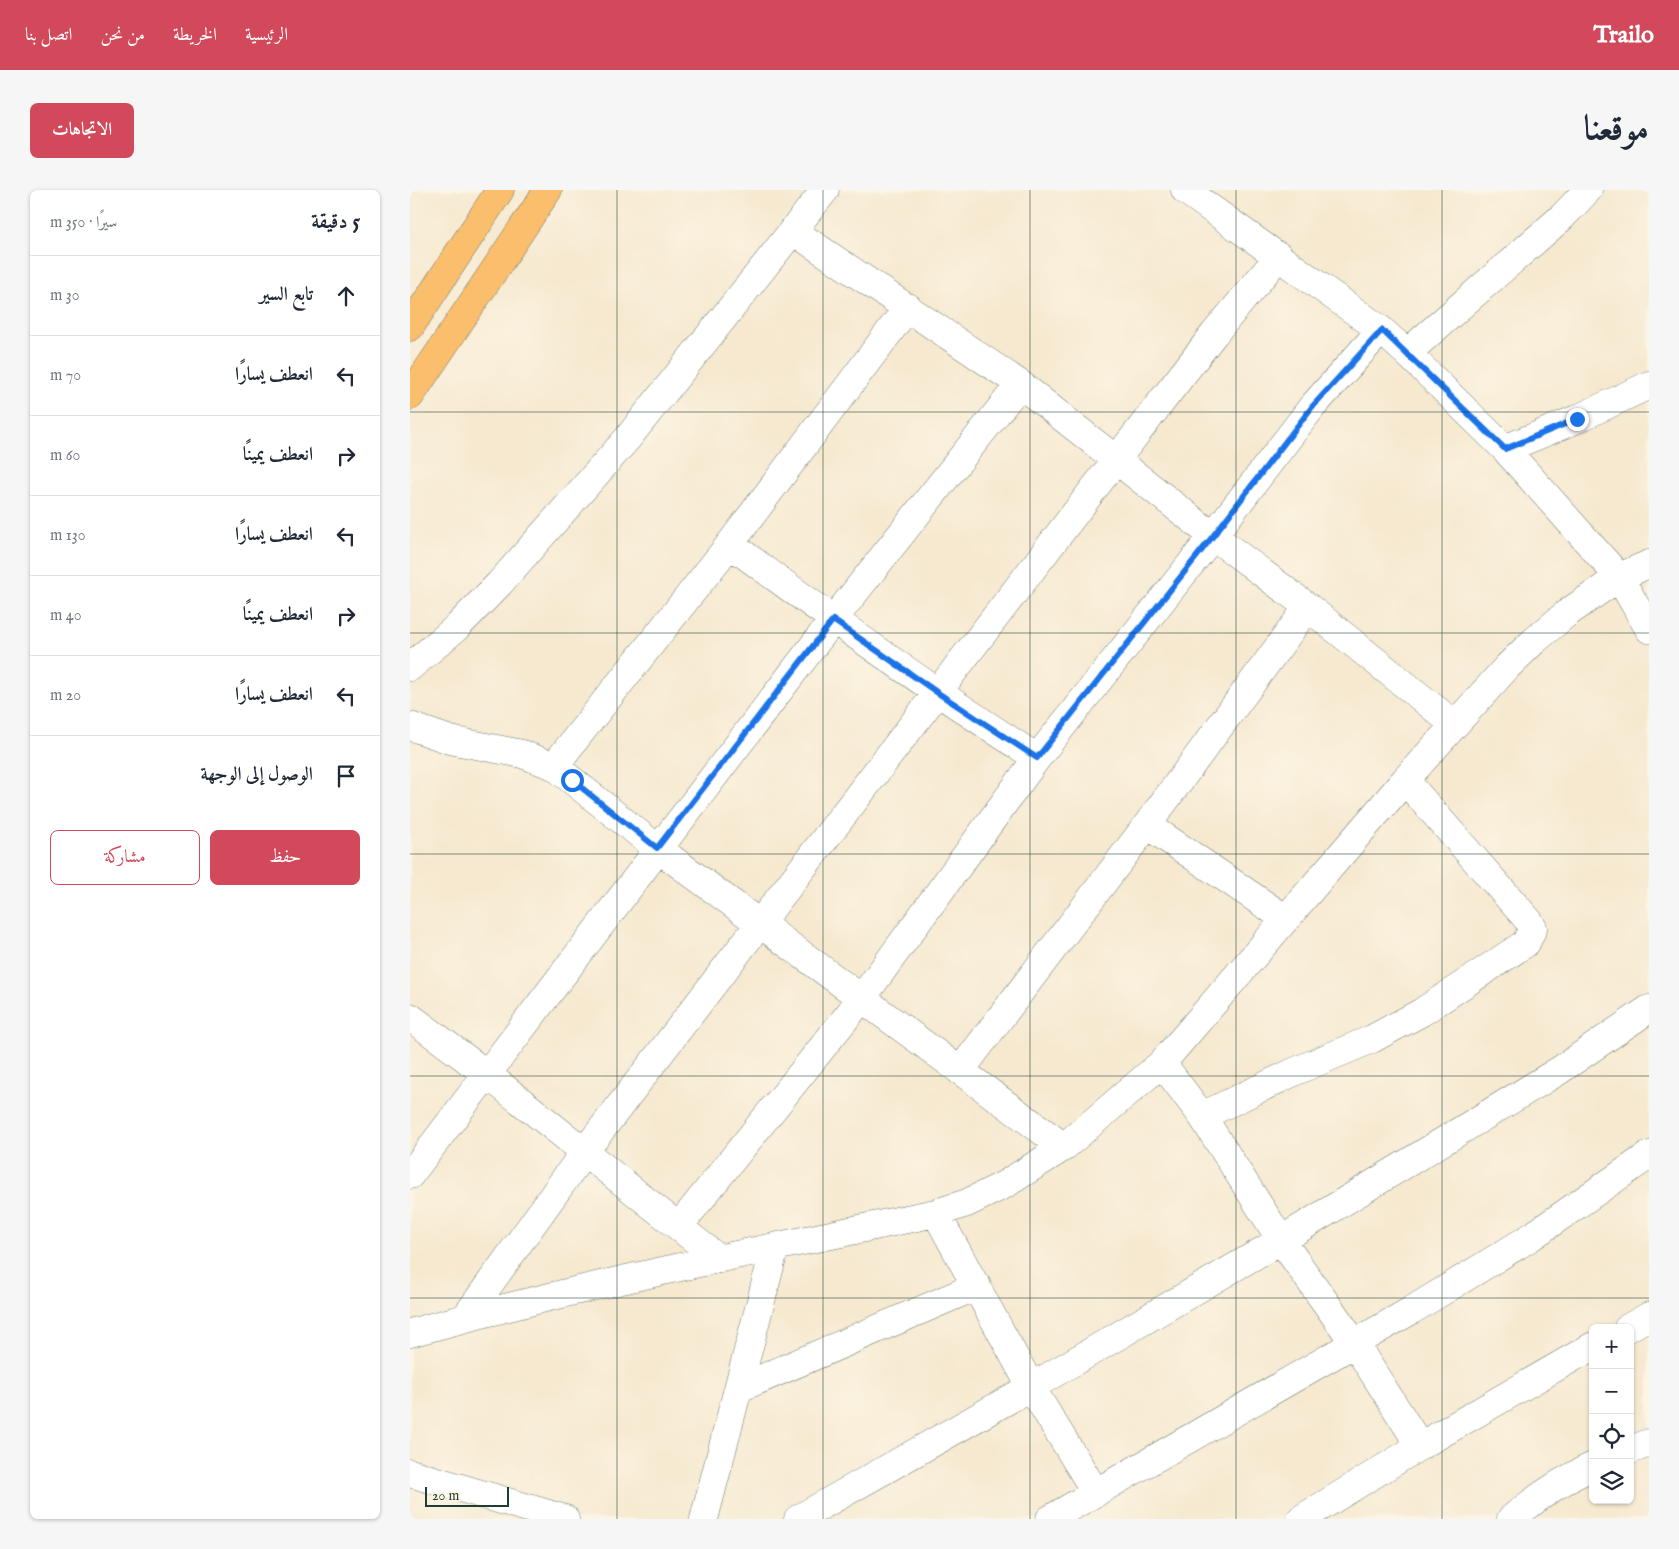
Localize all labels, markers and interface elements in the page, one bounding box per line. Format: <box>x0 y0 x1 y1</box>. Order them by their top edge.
text: Trailo <box>1593 20 1654 51</box>
text: اتصل بنا <box>25 24 72 47</box>
text: من نحن <box>100 24 145 47</box>
text: الخريطة <box>173 24 217 47</box>
text: الرئيسية <box>245 24 288 47</box>
button: الاتجاهات <box>30 103 134 158</box>
text: موقعنا <box>1584 107 1649 152</box>
text: 5 دقيقة <box>311 209 360 236</box>
text: سيرًا · 350 m <box>50 213 117 233</box>
icon: ahead <box>332 282 360 310</box>
text: تابع السير <box>259 283 313 307</box>
text: 30 m <box>50 286 80 306</box>
icon: left <box>332 362 360 390</box>
text: انعطف يسارًا <box>235 363 313 387</box>
text: 70 m <box>50 366 81 386</box>
route end <box>1566 408 1589 431</box>
icon: right <box>332 442 360 470</box>
text: انعطف يمينًا <box>243 443 313 467</box>
text: 60 m <box>50 446 80 466</box>
icon: left <box>332 522 360 550</box>
text: انعطف يسارًا <box>235 523 313 547</box>
text: 130 m <box>50 526 86 546</box>
icon: right <box>332 602 360 630</box>
text: انعطف يمينًا <box>243 603 313 627</box>
text: 40 m <box>50 606 82 626</box>
icon: left <box>332 682 360 710</box>
text: انعطف يسارًا <box>235 683 313 707</box>
text: 20 m <box>50 686 81 706</box>
icon: arrive <box>332 762 360 790</box>
text: الوصول إلى الوجهة <box>201 763 313 787</box>
route start <box>561 769 584 792</box>
button: مشاركة <box>50 830 200 885</box>
button: حفظ <box>210 830 360 885</box>
map controls <box>1589 1324 1634 1504</box>
button: + <box>1589 1324 1634 1369</box>
button: − <box>1589 1369 1634 1414</box>
button: locate <box>1589 1414 1634 1459</box>
button: layers <box>1589 1459 1634 1504</box>
scale bar <box>425 1484 509 1507</box>
text: 20 m <box>432 1487 459 1505</box>

